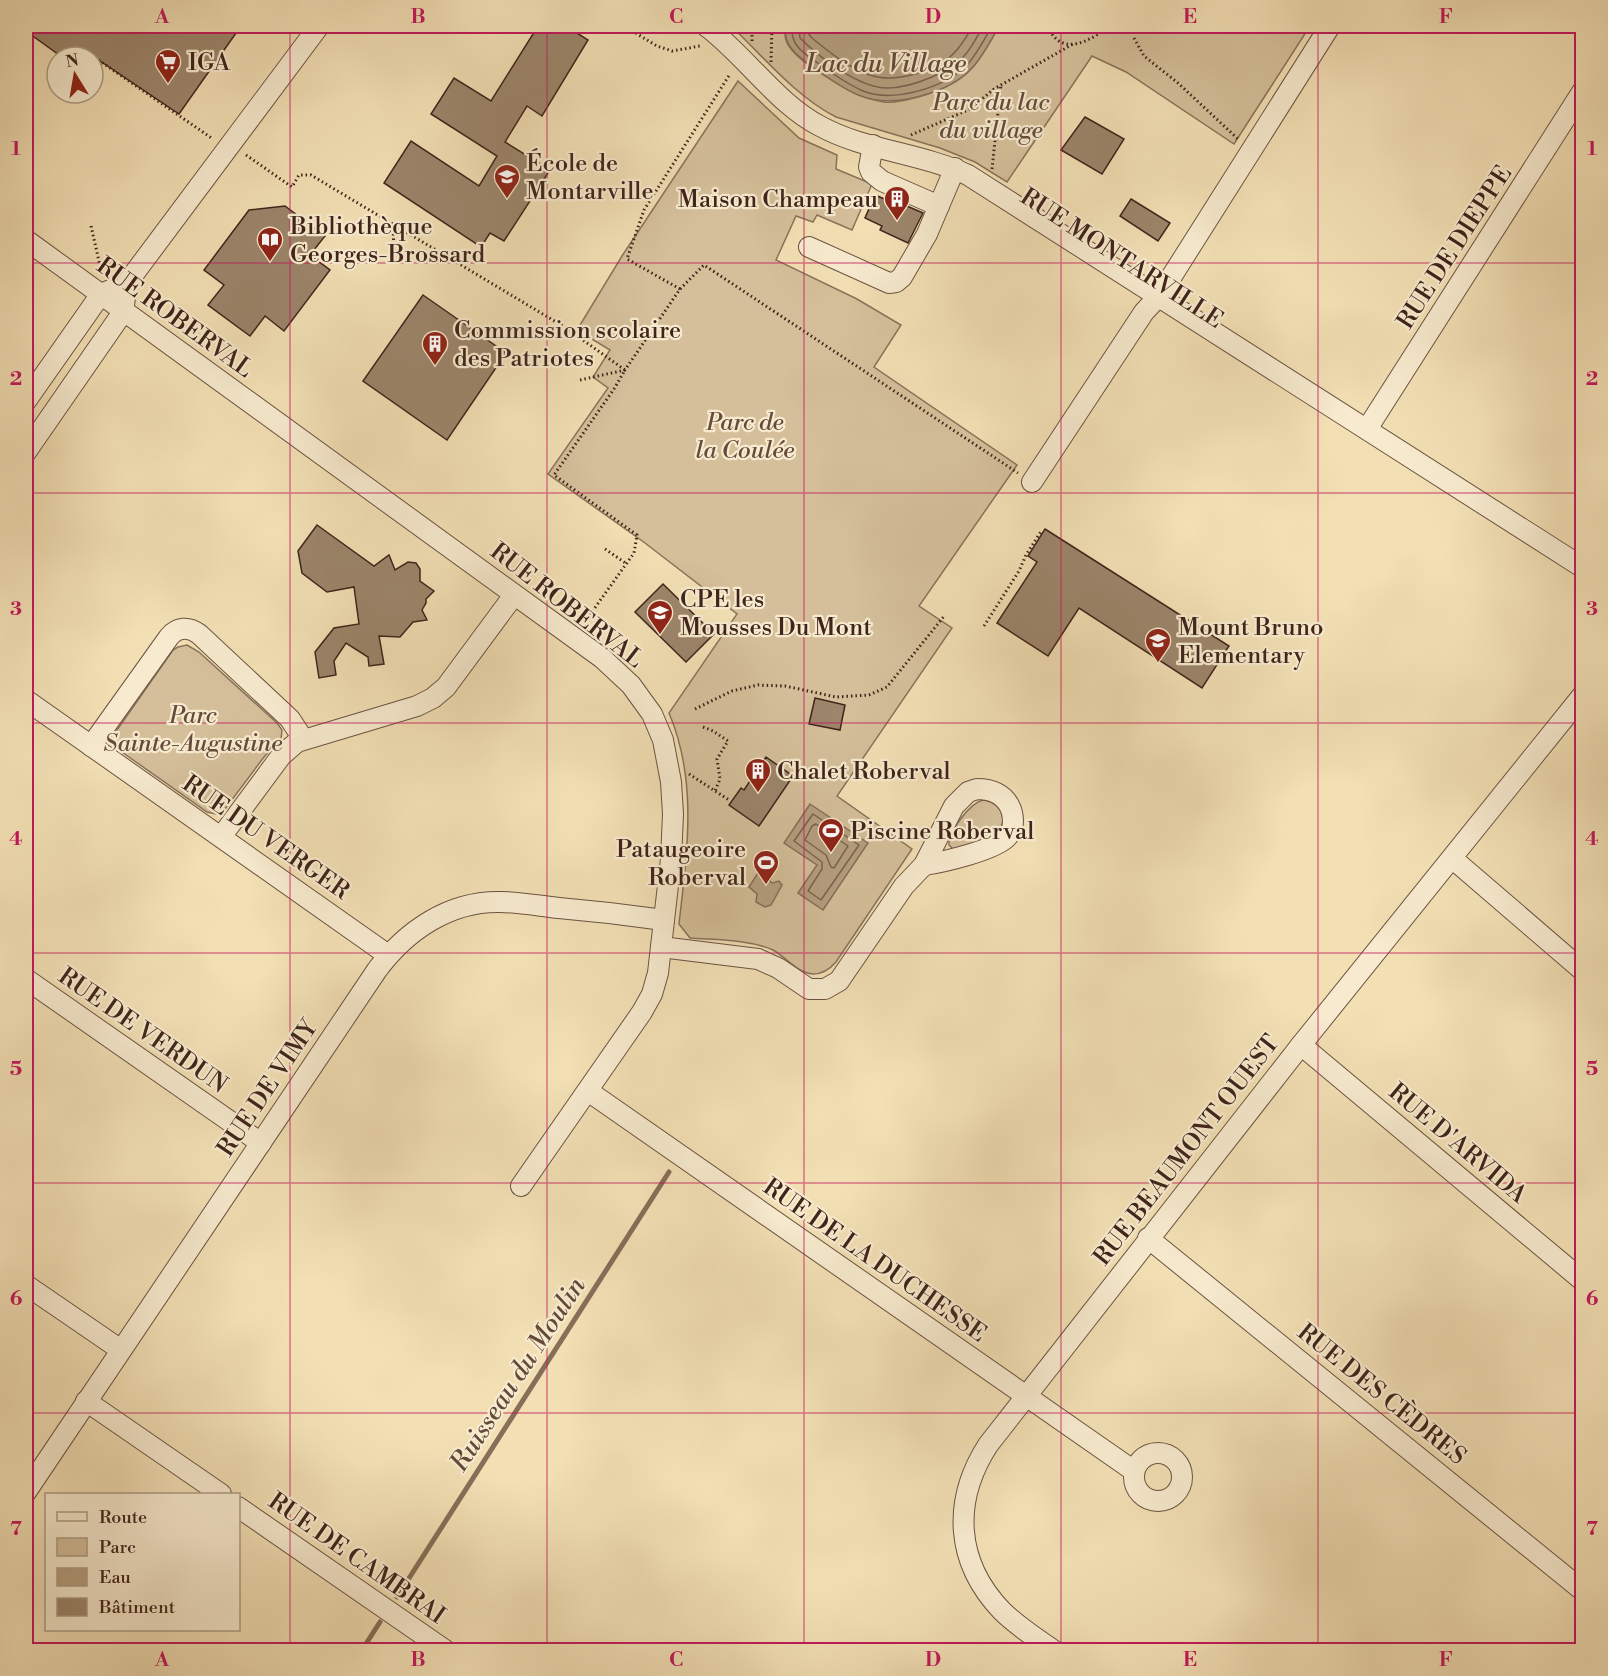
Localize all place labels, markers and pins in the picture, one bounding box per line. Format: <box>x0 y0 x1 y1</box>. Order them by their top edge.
supermarket icon: IGA <box>153 47 183 85</box>
place label: IGA <box>188 48 231 78</box>
place label: École de Montarville <box>526 148 654 207</box>
school or university icon: École de Montarville <box>492 162 522 200</box>
building icon: Maison Champeau <box>882 184 912 222</box>
place label: Maison Champeau <box>678 185 878 215</box>
place label: Bibliothèque Georges-Brossard <box>289 212 486 270</box>
library icon: Bibliothèque Georges-Brossard <box>255 225 285 263</box>
place label: Commission scolaire des Patriotes <box>454 316 681 374</box>
building icon: Commission scolaire des Patriotes <box>420 329 450 367</box>
place label: CPE les Mousses Du Mont <box>680 585 872 643</box>
school or university icon: CPE les Mousses Du Mont <box>645 598 675 636</box>
place label: Mount Bruno Elementary <box>1178 613 1324 671</box>
school or university icon: Mount Bruno Elementary <box>1143 626 1173 664</box>
building icon: Chalet Roberval <box>743 756 773 794</box>
place label: Chalet Roberval <box>777 757 951 787</box>
sports icon: Piscine Roberval <box>816 816 846 854</box>
place label: Piscine Roberval <box>850 817 1034 847</box>
place label: Pataugeoire Roberval <box>616 835 746 893</box>
sports icon: Pataugeoire Roberval <box>751 848 781 886</box>

